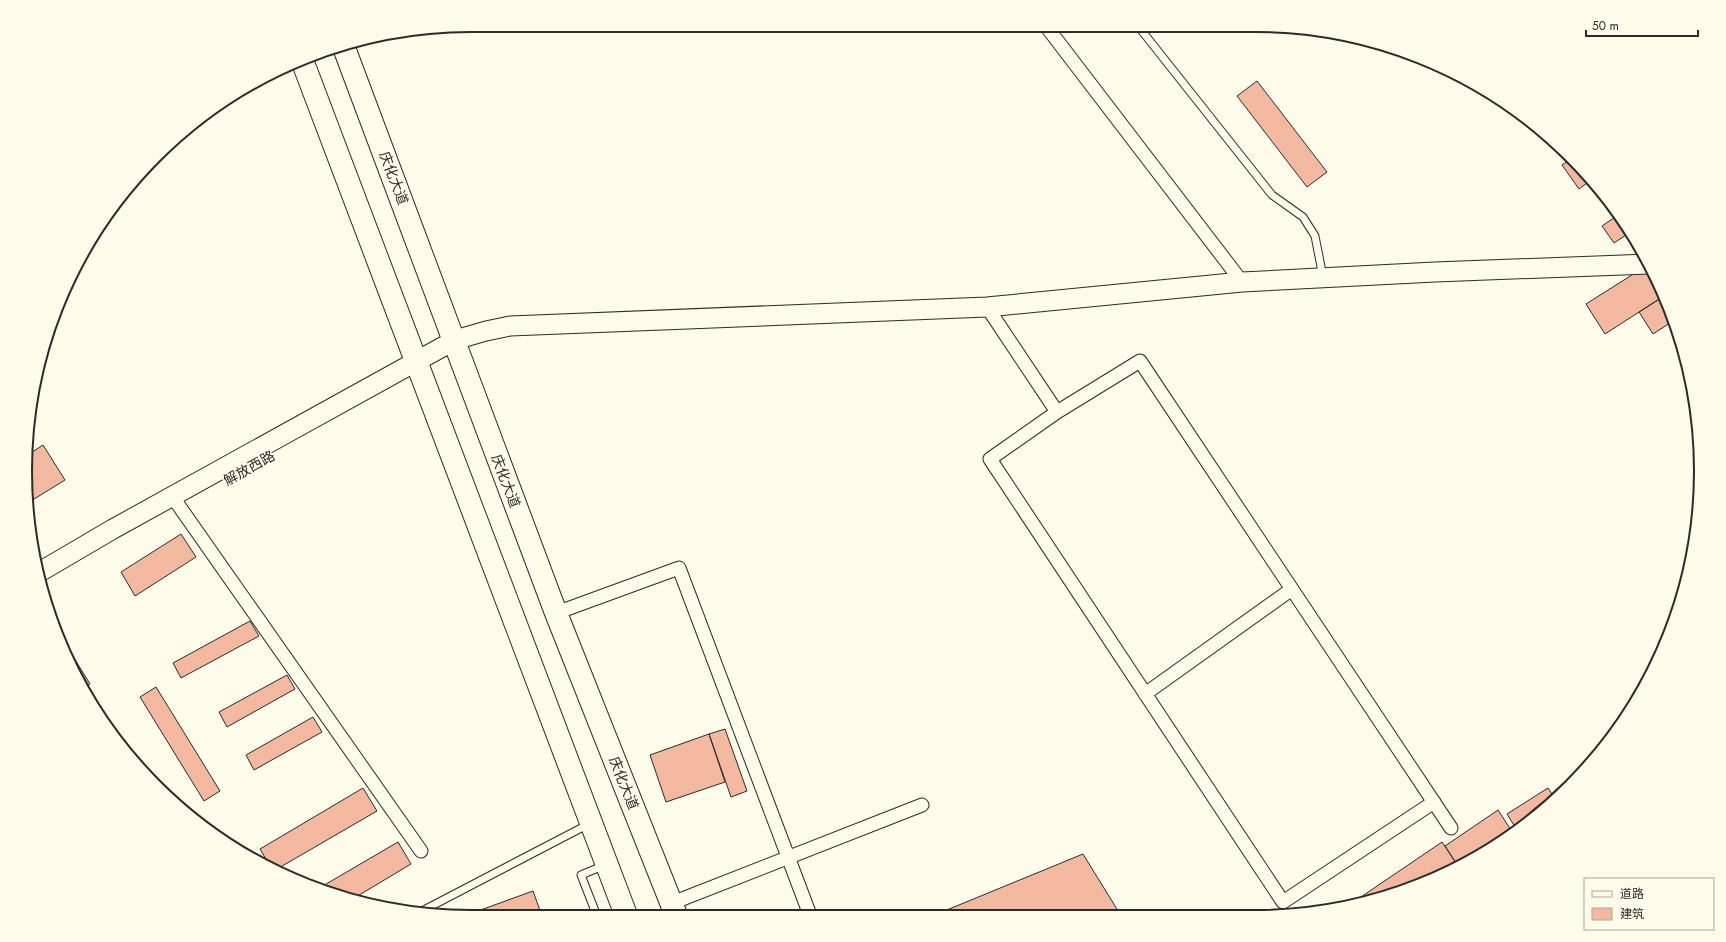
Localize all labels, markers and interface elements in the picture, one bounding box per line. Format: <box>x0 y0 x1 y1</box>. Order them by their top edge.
scale bar <box>1586 12 1698 38</box>
text: 50 m <box>1592 17 1619 35</box>
street label: 庆化大道 <box>375 148 413 208</box>
street label: 解放西路 <box>220 446 278 490</box>
street label: 庆化大道 <box>487 451 525 511</box>
street label: 庆化大道 <box>604 753 644 813</box>
legend <box>1584 878 1714 930</box>
text: 道路 <box>1620 885 1644 903</box>
text: 建筑 <box>1620 905 1644 923</box>

